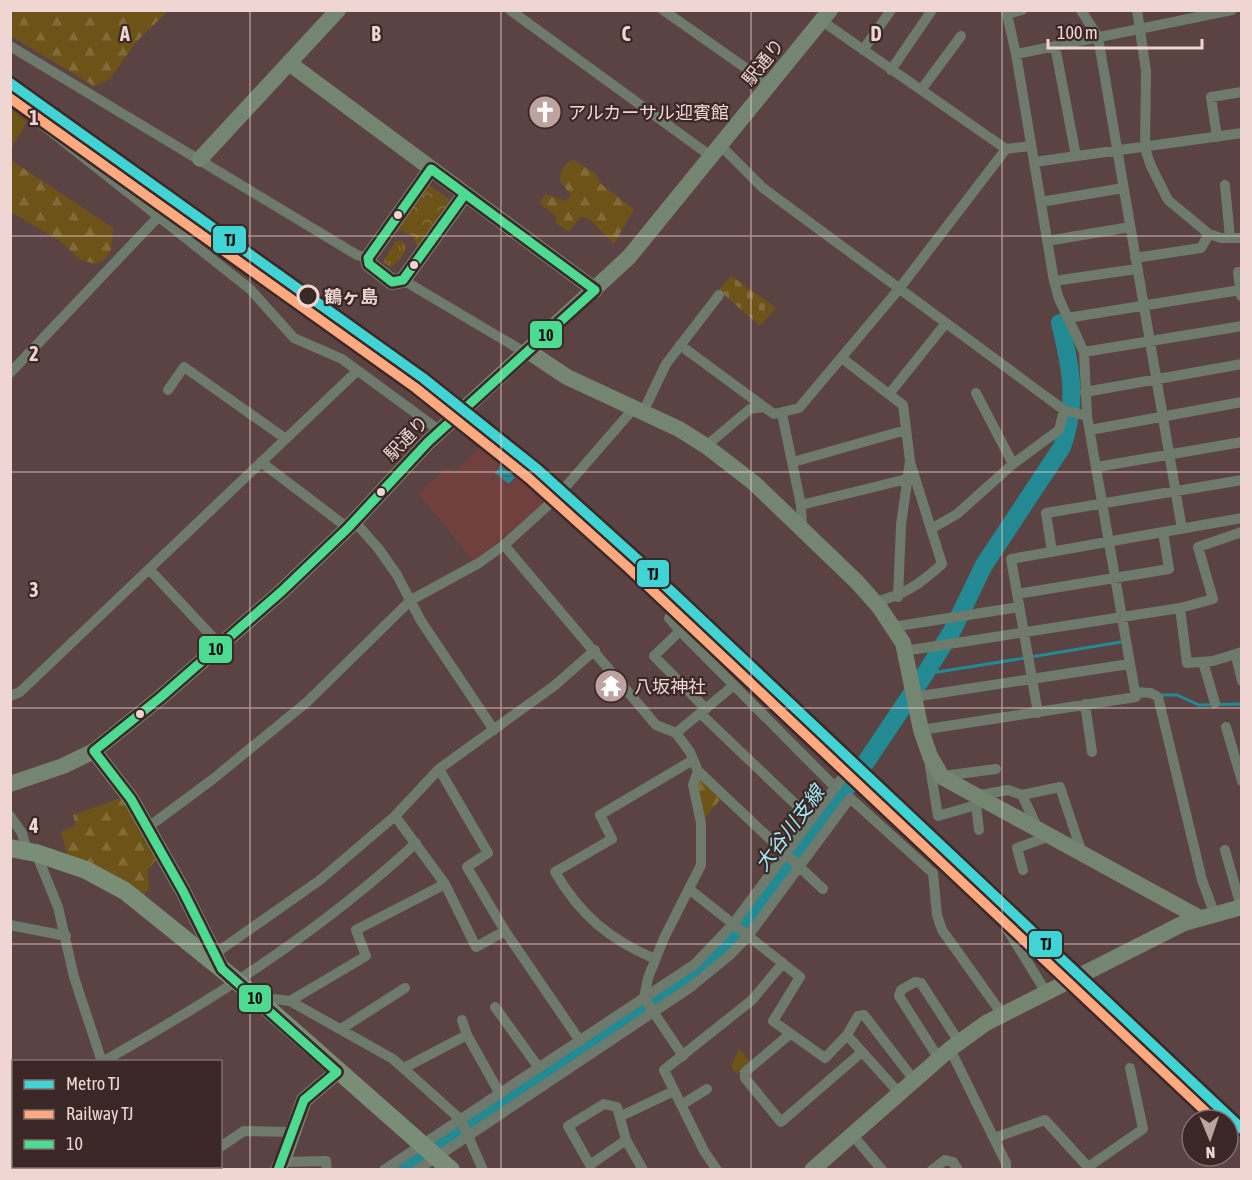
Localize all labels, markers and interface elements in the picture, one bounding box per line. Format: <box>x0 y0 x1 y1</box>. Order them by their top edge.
scale bar <box>1048 12 1202 50</box>
text: A <box>119 22 130 45</box>
text: B <box>371 22 381 45</box>
text: C <box>622 22 631 45</box>
text: D <box>870 22 882 45</box>
text: 100 m <box>1057 22 1098 43</box>
street label: 駅通り <box>738 34 788 90</box>
church icon: アルカーサル迎賓館 <box>527 94 563 130</box>
place label: アルカーサル迎賓館 <box>568 102 729 123</box>
text: 1 <box>29 106 39 129</box>
unlabelled marker <box>392 209 404 221</box>
line badge: TJ <box>212 225 247 254</box>
text: TJ <box>224 231 236 249</box>
unlabelled marker <box>408 259 420 271</box>
marker: 鶴ヶ島 <box>297 285 319 307</box>
place label: 鶴ヶ島 <box>324 286 378 307</box>
line badge: 10 <box>529 320 563 349</box>
text: 10 <box>538 326 554 344</box>
text: 2 <box>29 342 39 365</box>
street label: 駅通り <box>380 411 432 465</box>
unlabelled marker <box>375 486 387 498</box>
line badge: TJ <box>636 559 670 588</box>
text: TJ <box>647 565 659 583</box>
text: 3 <box>29 578 39 601</box>
line badge: 10 <box>198 635 233 664</box>
text: 10 <box>208 640 224 658</box>
temple icon: 八坂神社 <box>593 668 629 704</box>
place label: 八坂神社 <box>634 676 706 697</box>
unlabelled marker <box>134 708 146 720</box>
water label: 大谷川支線 <box>750 779 830 875</box>
text: 4 <box>28 814 39 837</box>
line badge: TJ <box>1028 930 1063 958</box>
text: TJ <box>1040 935 1052 953</box>
line badge: 10 <box>238 984 272 1013</box>
text: 10 <box>247 989 263 1007</box>
legend <box>12 1060 222 1168</box>
text: Metro TJ <box>66 1073 120 1094</box>
text: Railway TJ <box>66 1103 134 1124</box>
north arrow <box>1180 1108 1240 1168</box>
text: 10 <box>66 1133 83 1154</box>
text: N <box>1205 1144 1216 1162</box>

